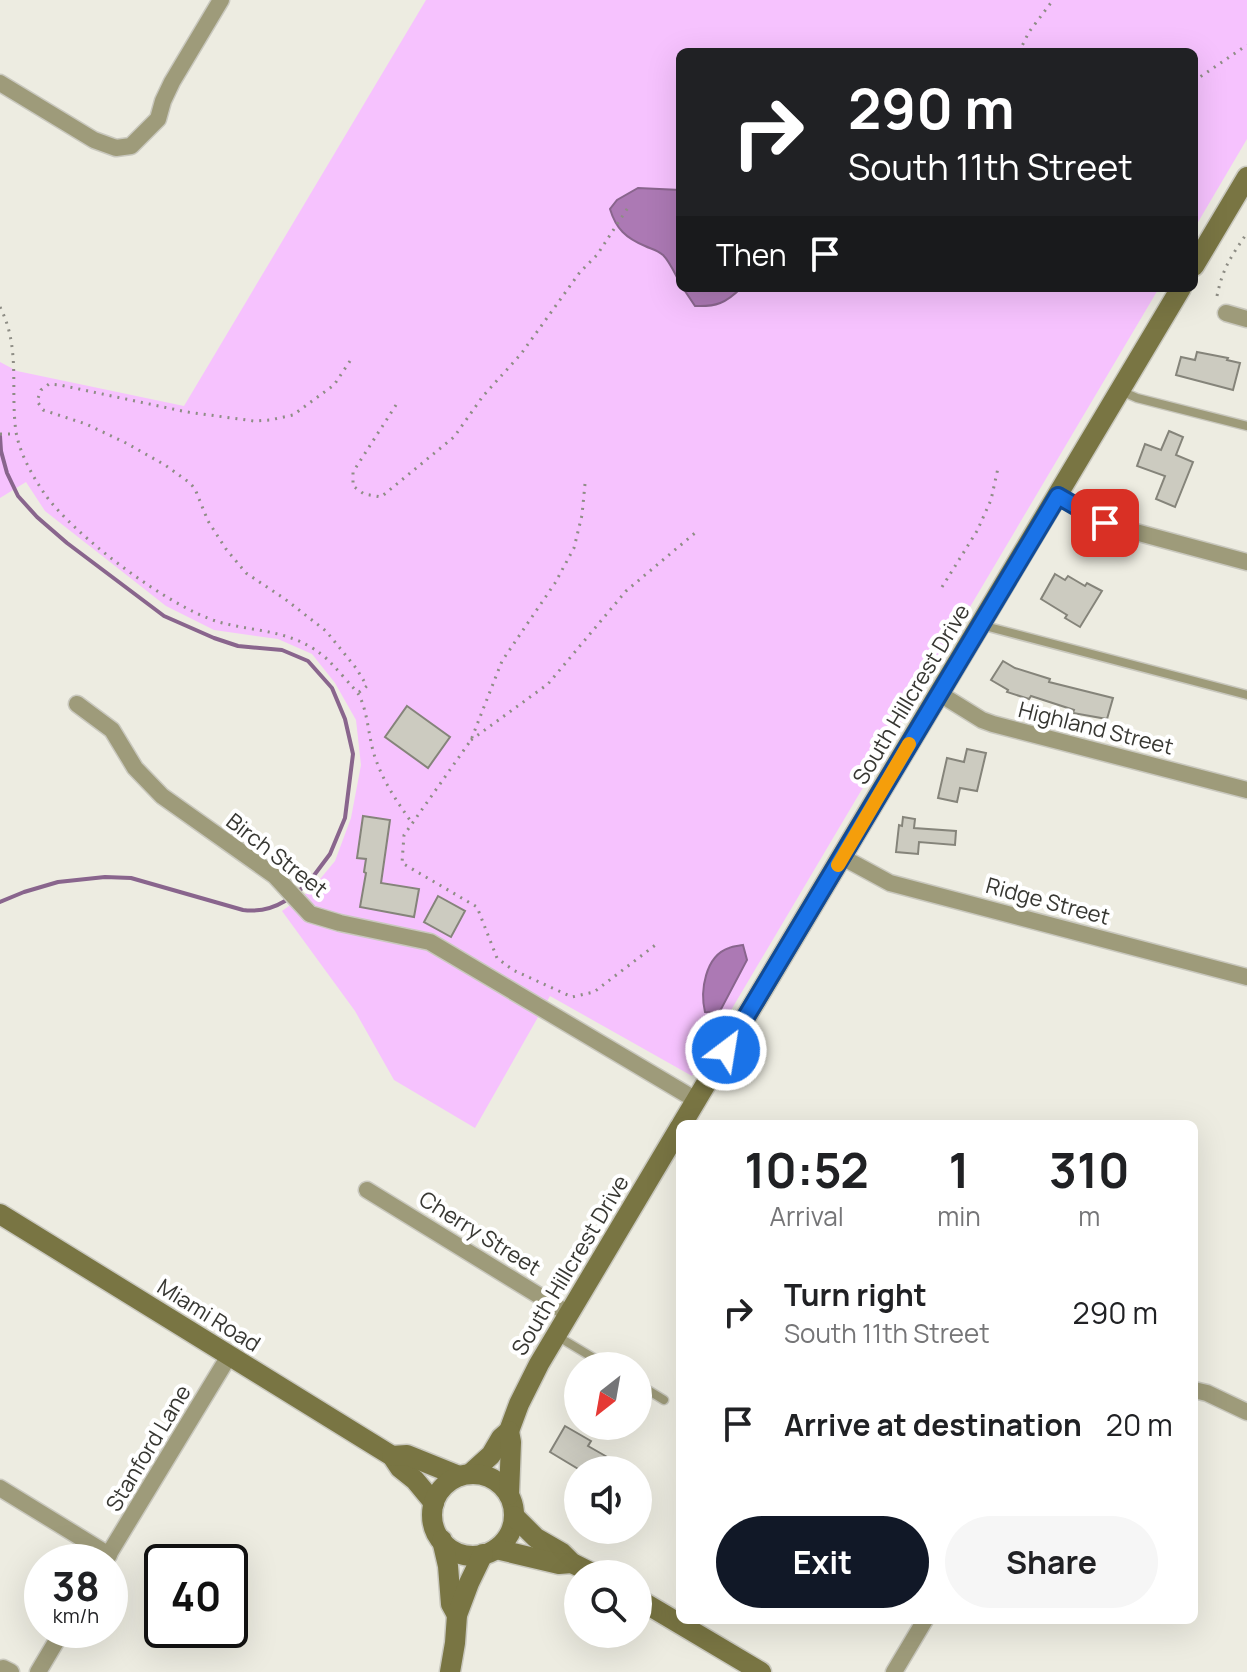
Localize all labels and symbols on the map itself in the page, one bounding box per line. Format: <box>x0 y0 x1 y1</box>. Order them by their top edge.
pin <box>1071 489 1139 557</box>
street label: South Hillcrest Drive <box>845 598 977 790</box>
street label: Highland Street <box>1015 694 1177 762</box>
street label: Birch Street <box>220 806 334 904</box>
street label: Ridge Street <box>983 870 1113 932</box>
position arrow <box>684 1008 768 1092</box>
street label: South Hillcrest Drive <box>504 1169 636 1361</box>
street label: Cherry Street <box>414 1184 547 1282</box>
street label: Miami Road <box>152 1271 266 1359</box>
north arrow <box>564 1352 652 1440</box>
street label: Stanford Lane <box>98 1379 198 1517</box>
speed limit sign: 40 <box>144 1544 248 1648</box>

